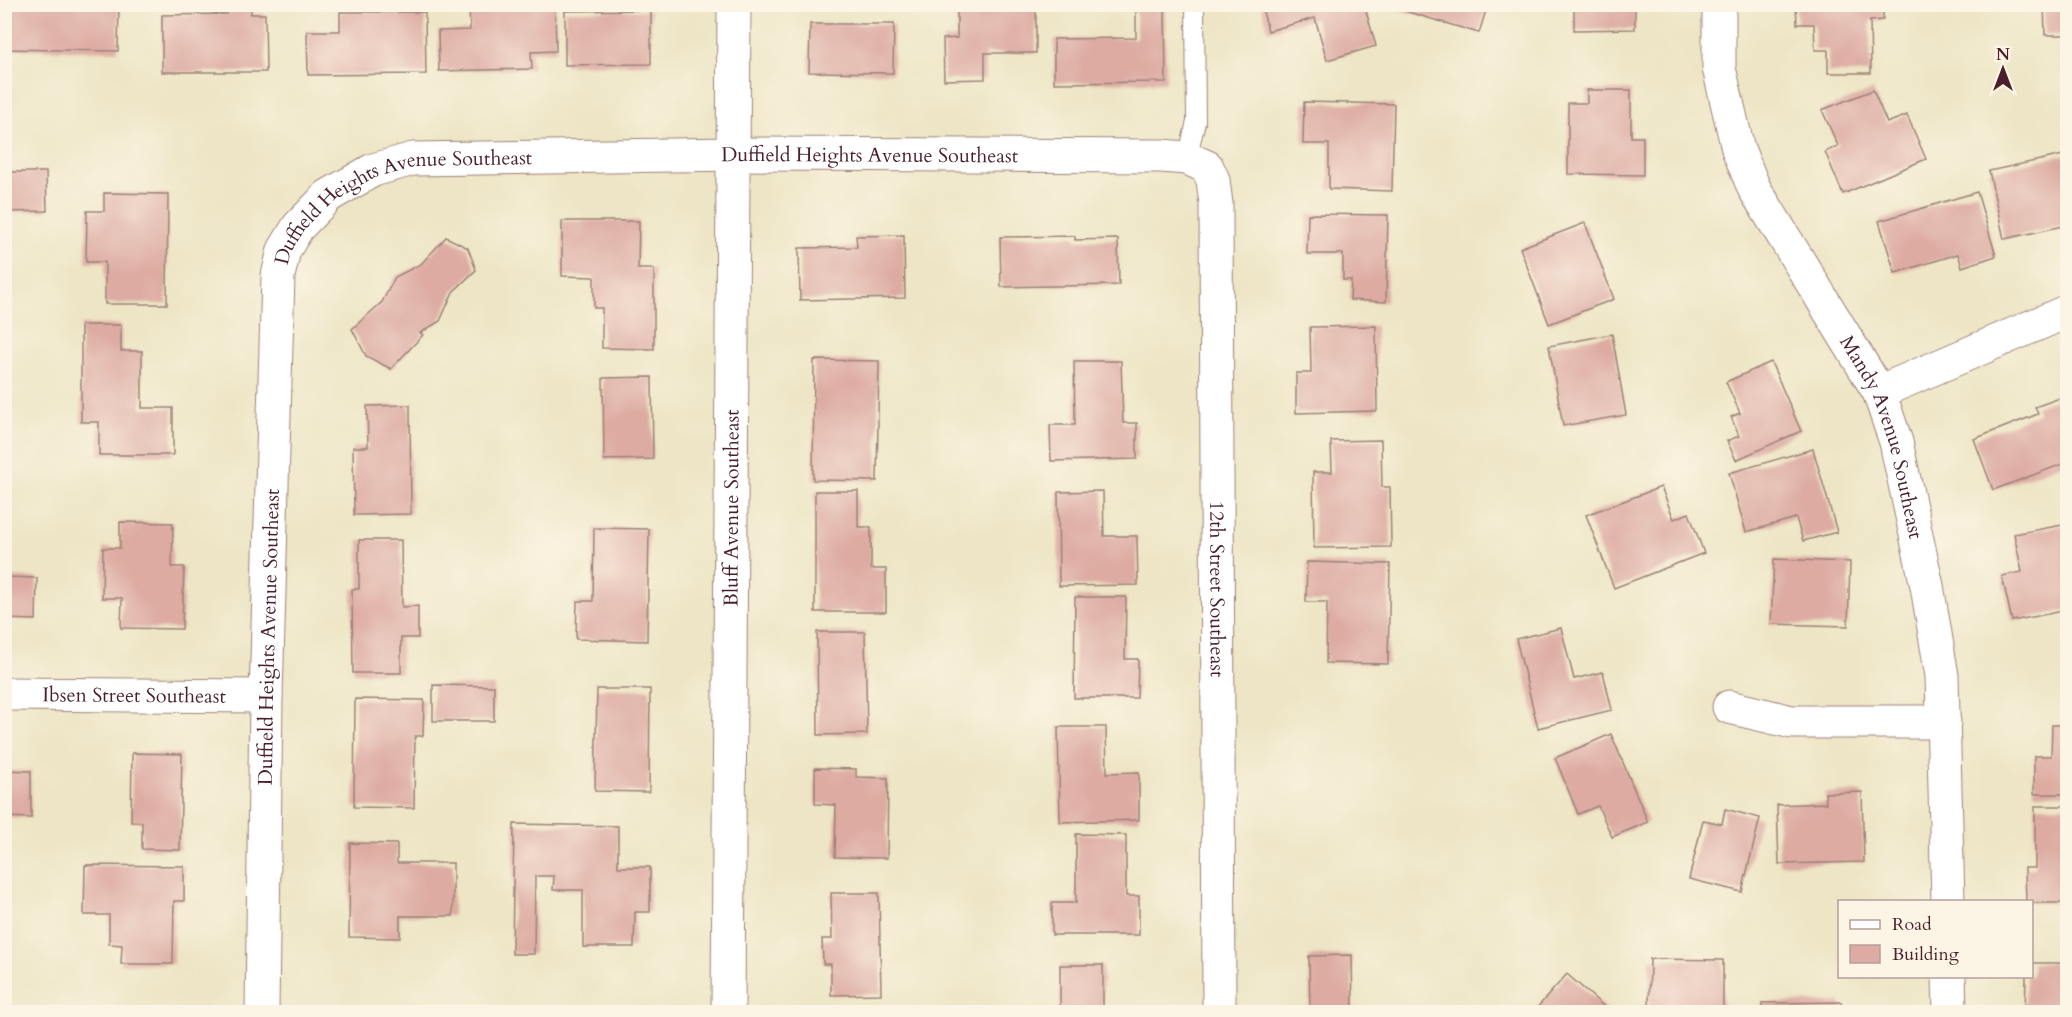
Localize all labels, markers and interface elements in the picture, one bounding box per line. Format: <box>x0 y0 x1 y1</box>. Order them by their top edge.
north arrow <box>1973 39 2033 99</box>
text: N <box>1996 44 2010 66</box>
street label: Duffield Heights Avenue Southeast <box>721 140 1019 169</box>
street label: Duffield Heights Avenue Southeast <box>268 144 533 267</box>
street label: Mandy Avenue Southeast <box>1834 330 1930 542</box>
street label: Bluff Avenue Southeast <box>717 409 745 607</box>
street label: Duffield Heights Avenue Southeast <box>251 488 285 786</box>
street label: 12th Street Southeast <box>1204 501 1231 678</box>
street label: Ibsen Street Southeast <box>42 681 227 709</box>
legend <box>1838 900 2033 978</box>
text: Road <box>1892 912 1932 937</box>
text: Building <box>1892 942 1960 967</box>

